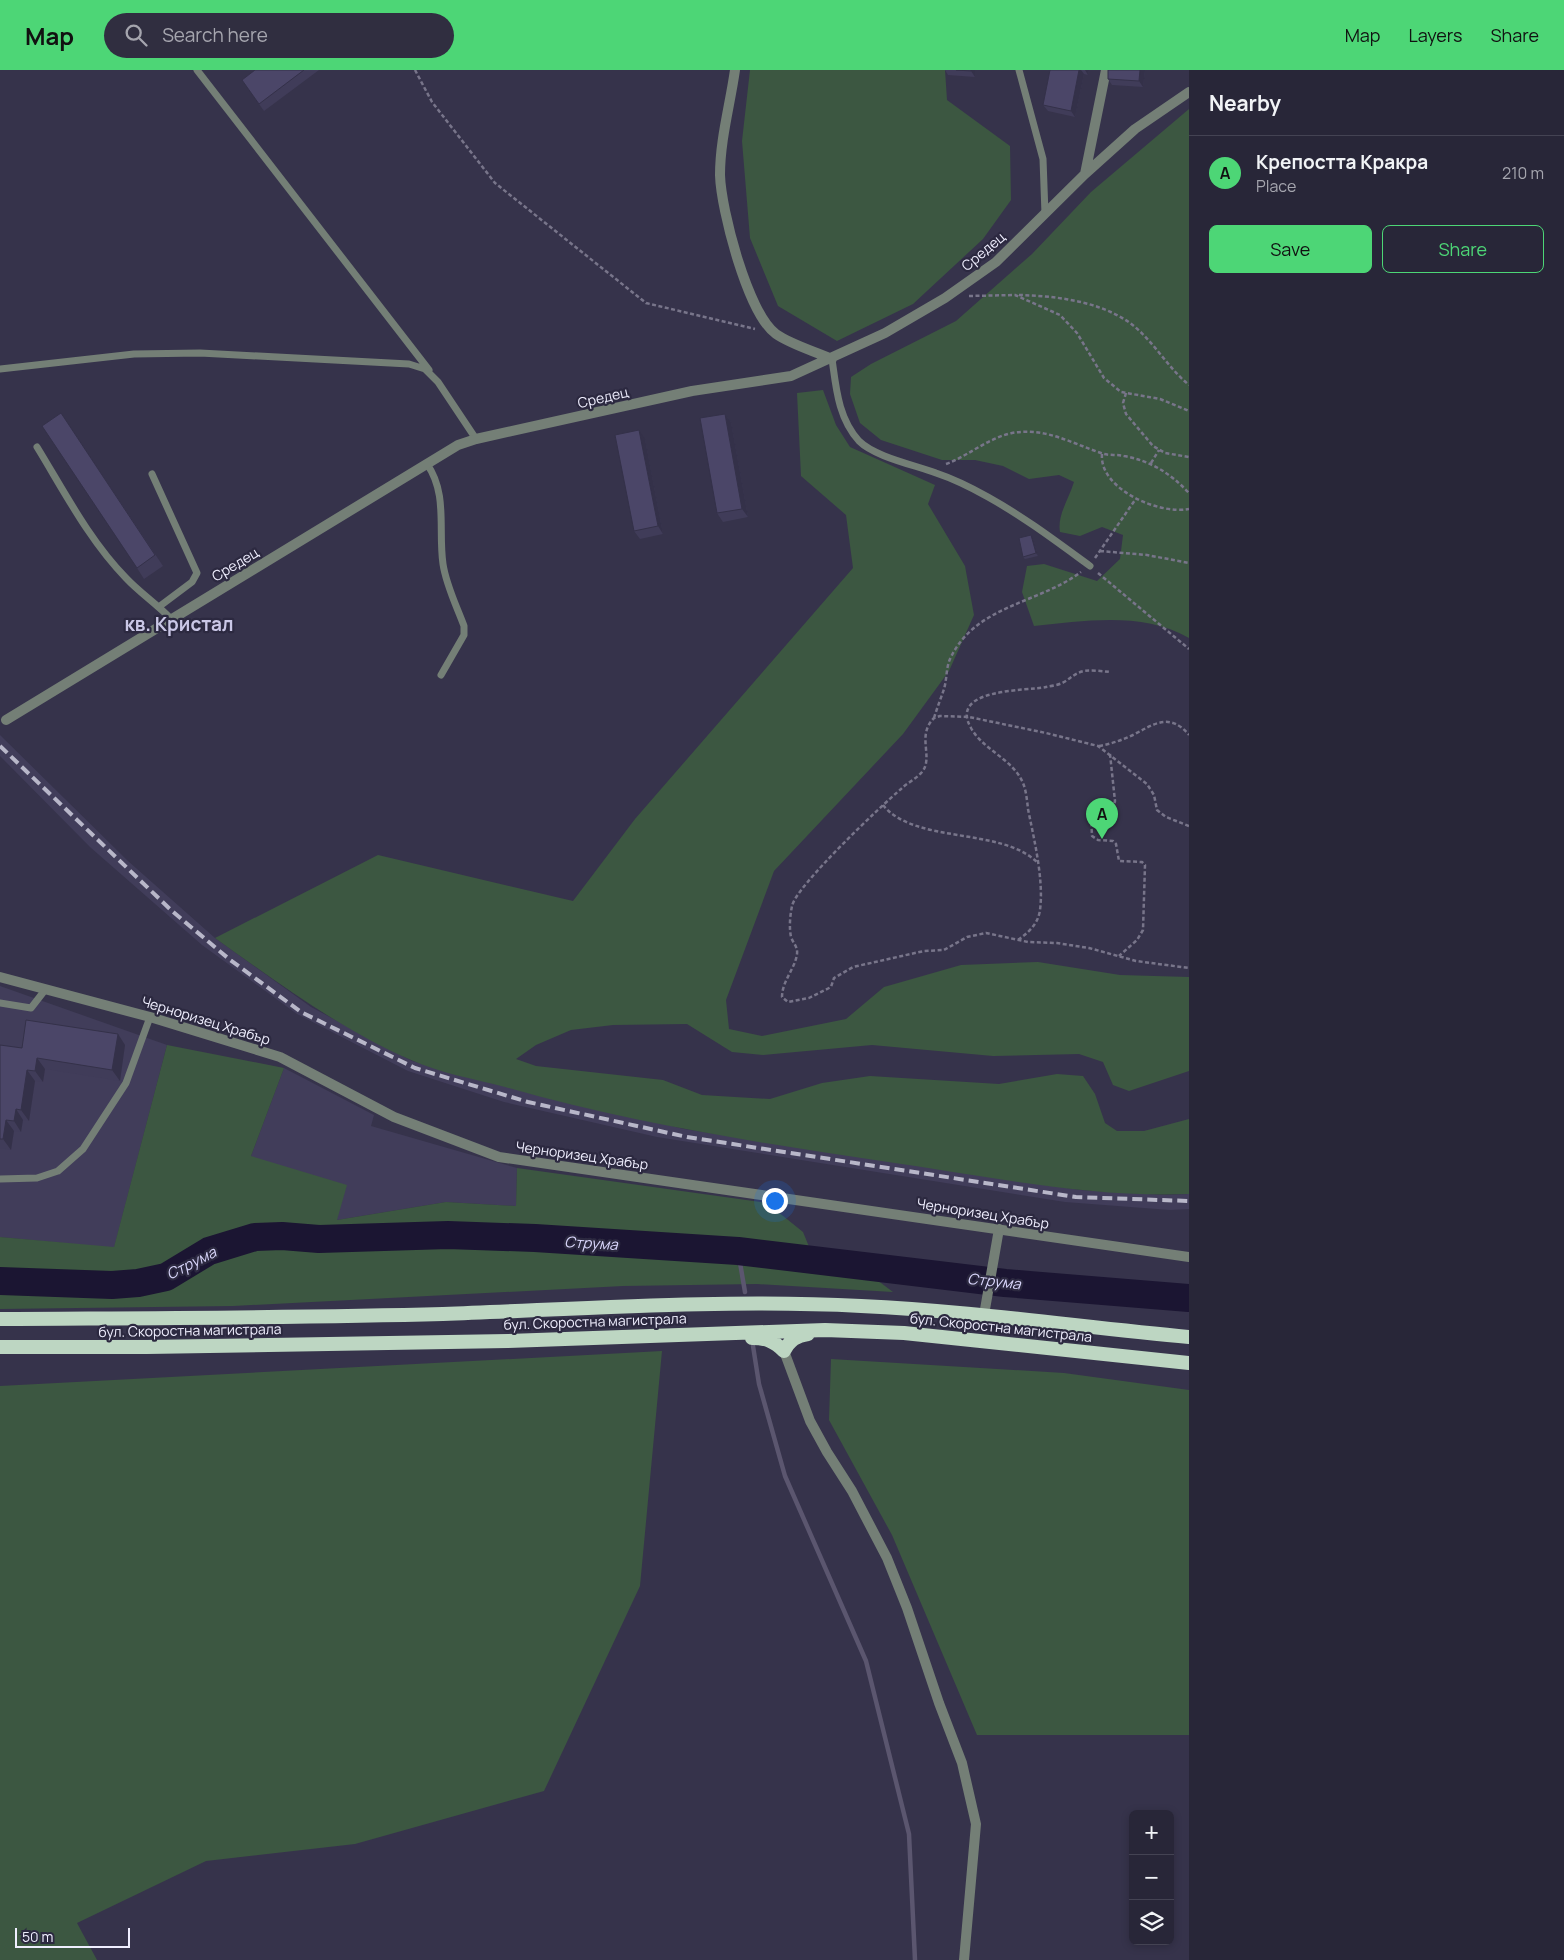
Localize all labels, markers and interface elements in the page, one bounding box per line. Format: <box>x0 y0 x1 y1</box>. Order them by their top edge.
search box <box>104 13 454 58</box>
text: Map <box>25 19 74 52</box>
icon: search <box>122 21 150 49</box>
text: Search here <box>162 22 268 48</box>
text: Map <box>1345 23 1380 47</box>
text: Layers <box>1408 23 1462 47</box>
text: Share <box>1490 23 1539 47</box>
text: Nearby <box>1209 89 1281 117</box>
text: Крепостта Кракра <box>1256 149 1428 175</box>
text: A <box>1220 162 1230 184</box>
text: 210 m <box>1502 162 1544 184</box>
text: Place <box>1256 175 1296 197</box>
button: Save <box>1209 225 1372 273</box>
button: Share <box>1382 225 1544 273</box>
street label: Средец <box>957 227 1009 275</box>
street label: Средец <box>576 382 631 412</box>
street label: Средец <box>208 542 262 585</box>
district label: кв. Кристал <box>124 611 234 637</box>
pin: A <box>1086 798 1118 839</box>
street label: Черноризец Храбър <box>139 991 273 1049</box>
street label: Черноризец Храбър <box>514 1136 650 1174</box>
your location <box>762 1188 788 1214</box>
street label: Черноризец Храбър <box>915 1193 1051 1233</box>
water label: Струма <box>564 1231 619 1255</box>
water label: Струма <box>162 1241 220 1285</box>
water label: Струма <box>966 1268 1022 1294</box>
street label: бул. Скоростна магистрала <box>503 1308 687 1334</box>
street label: бул. Скоростна магистрала <box>909 1308 1093 1346</box>
street label: бул. Скоростна магистрала <box>98 1319 282 1341</box>
map controls <box>1129 1810 1174 1945</box>
button: + <box>1129 1810 1174 1855</box>
button: − <box>1129 1855 1174 1900</box>
button: layers <box>1129 1900 1174 1945</box>
scale bar <box>15 1925 130 1948</box>
text: 50 m <box>22 1927 53 1946</box>

